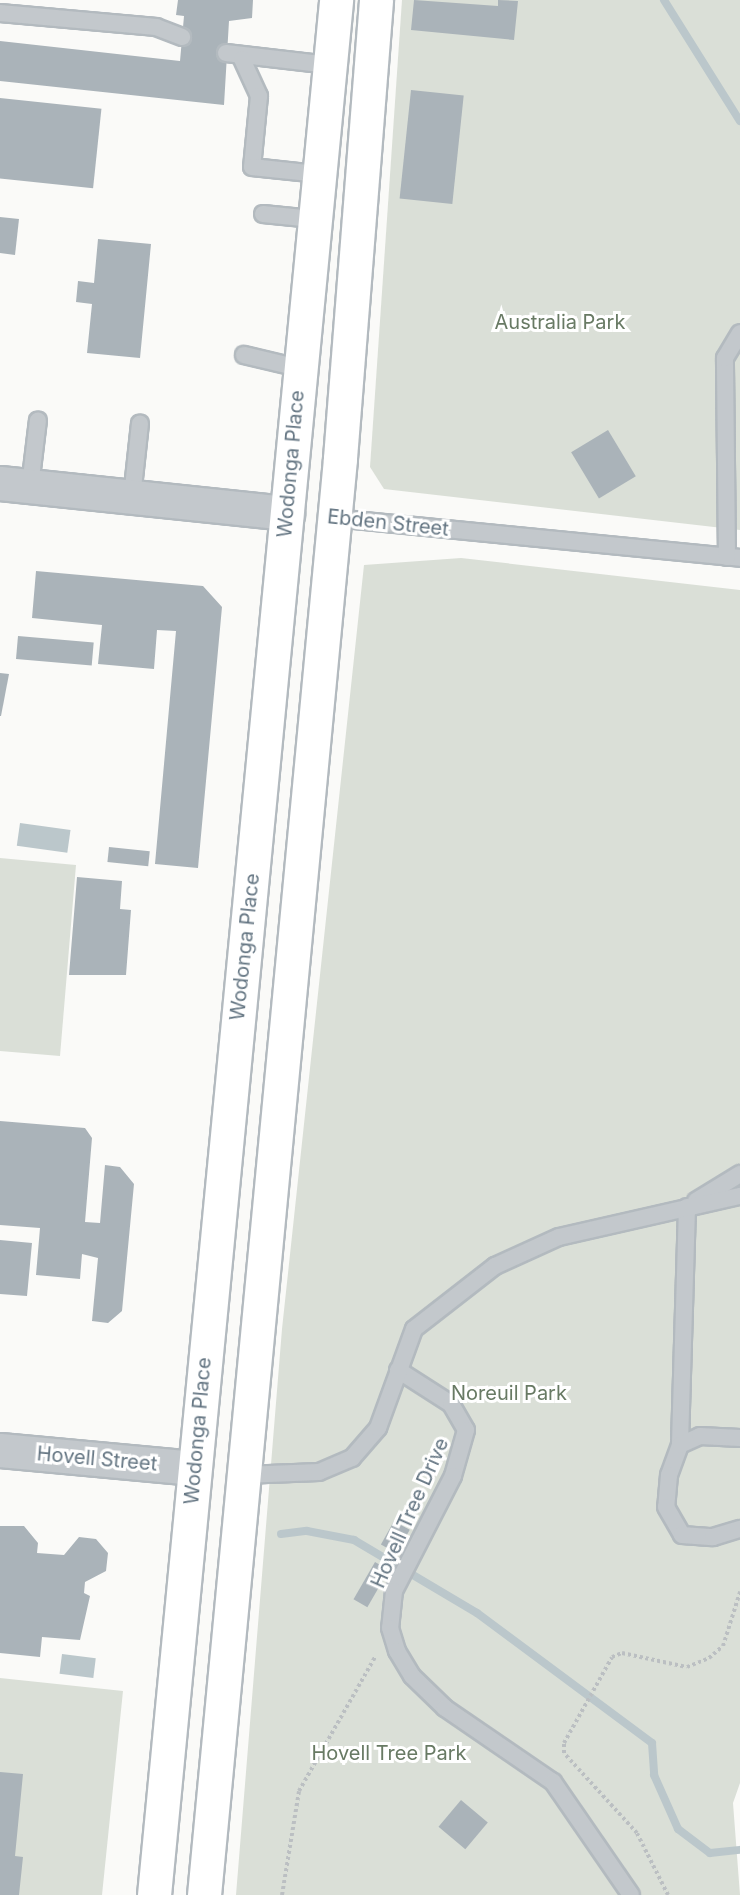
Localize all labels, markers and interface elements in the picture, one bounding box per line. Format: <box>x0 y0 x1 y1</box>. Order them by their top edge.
park label: Australia Park <box>495 310 625 334</box>
street label: Wodonga Place <box>273 389 309 539</box>
street label: Ebden Street <box>326 505 450 541</box>
street label: Wodonga Place <box>225 872 265 1022</box>
street label: Wodonga Place <box>180 1356 216 1506</box>
park label: Noreuil Park <box>451 1381 567 1405</box>
street label: Hovell Tree Drive <box>366 1434 454 1592</box>
street label: Hovell Street <box>36 1442 158 1476</box>
park label: Hovell Tree Park <box>311 1741 467 1765</box>

